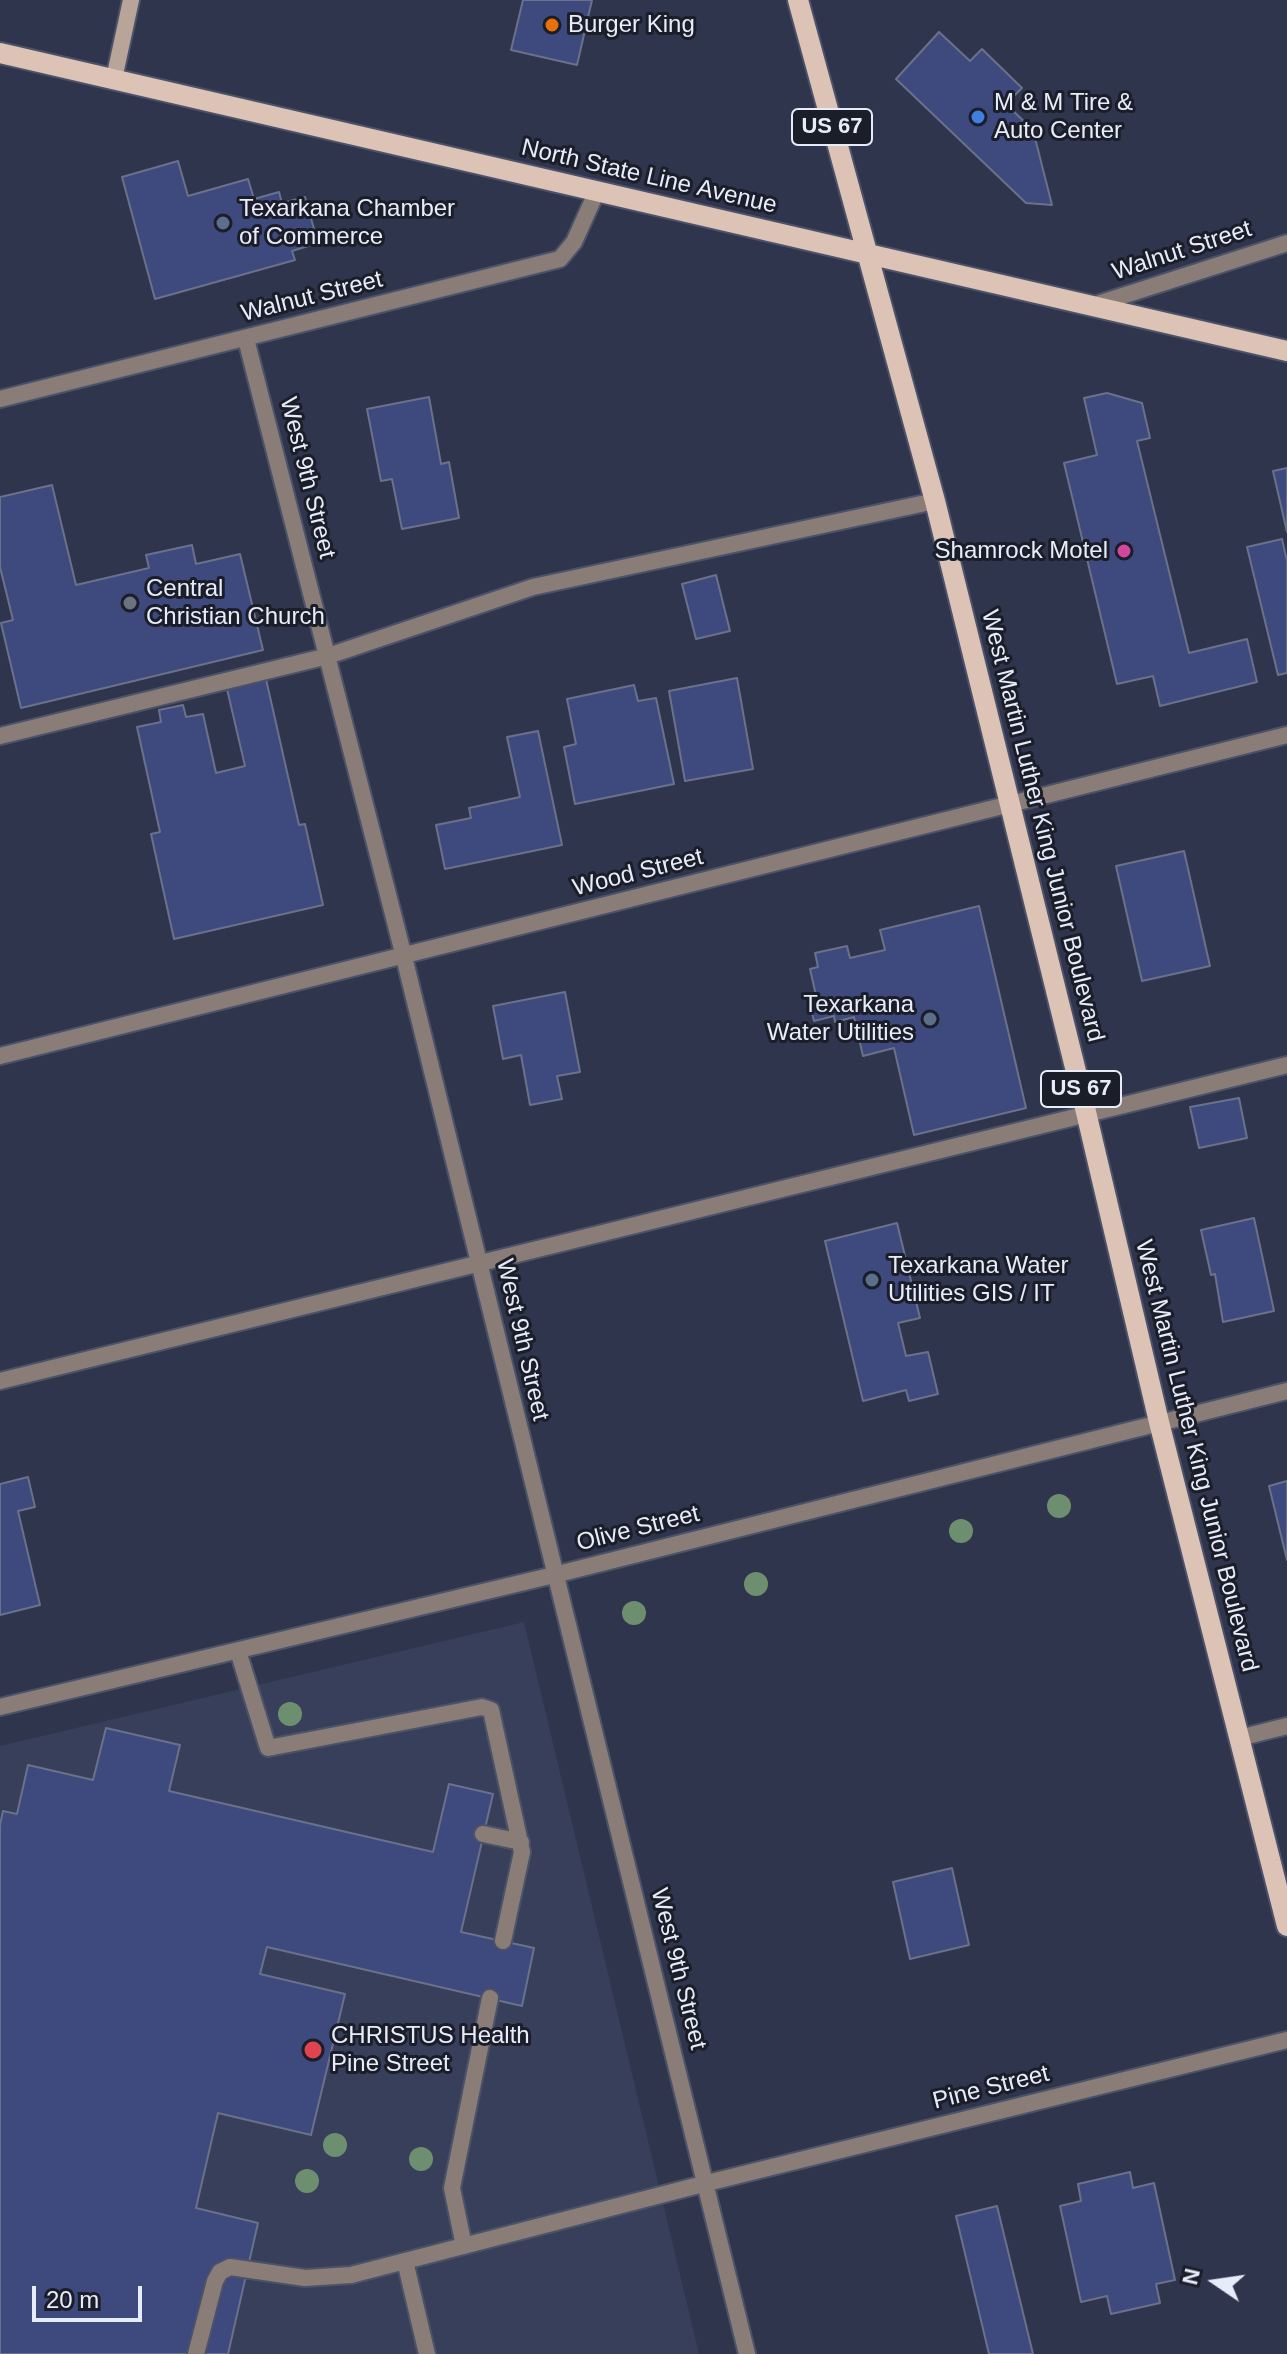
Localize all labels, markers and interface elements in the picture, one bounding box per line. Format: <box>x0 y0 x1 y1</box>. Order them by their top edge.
place label: Burger King <box>568 11 695 39</box>
marker: Burger King <box>543 16 561 34</box>
place label: M & M Tire & Auto Center <box>994 89 1133 145</box>
marker: M & M Tire & Auto Center <box>969 108 987 126</box>
road number: US 67 <box>792 109 872 145</box>
street label: North State Line Avenue <box>519 134 779 220</box>
place label: Texarkana Chamber of Commerce <box>239 195 455 251</box>
marker: Texarkana Chamber of Commerce <box>214 214 232 232</box>
street label: Walnut Street <box>1109 215 1255 287</box>
street label: Walnut Street <box>238 266 386 328</box>
street label: West 9th Street <box>273 394 341 562</box>
place label: Shamrock Motel <box>935 537 1108 565</box>
marker: Shamrock Motel <box>1115 542 1133 560</box>
place label: Central Christian Church <box>146 575 325 631</box>
marker: Central Christian Church <box>121 594 139 612</box>
street label: West Martin Luther King Junior Boulevard <box>974 607 1110 1045</box>
street label: Wood Street <box>570 843 706 903</box>
place label: Texarkana Water Utilities <box>767 991 914 1047</box>
marker: Texarkana Water Utilities <box>921 1010 939 1028</box>
road number: US 67 <box>1041 1071 1121 1107</box>
street label: West Martin Luther King Junior Boulevard <box>1128 1237 1264 1675</box>
place label: Texarkana Water Utilities GIS / IT <box>888 1252 1069 1308</box>
street label: West 9th Street <box>489 1256 555 1424</box>
marker: Texarkana Water Utilities GIS / IT <box>863 1271 881 1289</box>
street label: Olive Street <box>574 1500 702 1558</box>
street label: West 9th Street <box>644 1885 712 2053</box>
place label: CHRISTUS Health Pine Street <box>331 2022 530 2078</box>
marker: CHRISTUS Health Pine Street <box>302 2039 324 2061</box>
street label: Pine Street <box>930 2060 1052 2116</box>
north arrow <box>1175 2242 1255 2322</box>
text: N <box>1177 2266 1205 2287</box>
scale bar <box>36 2270 146 2320</box>
text: 20 m <box>46 2286 99 2313</box>

